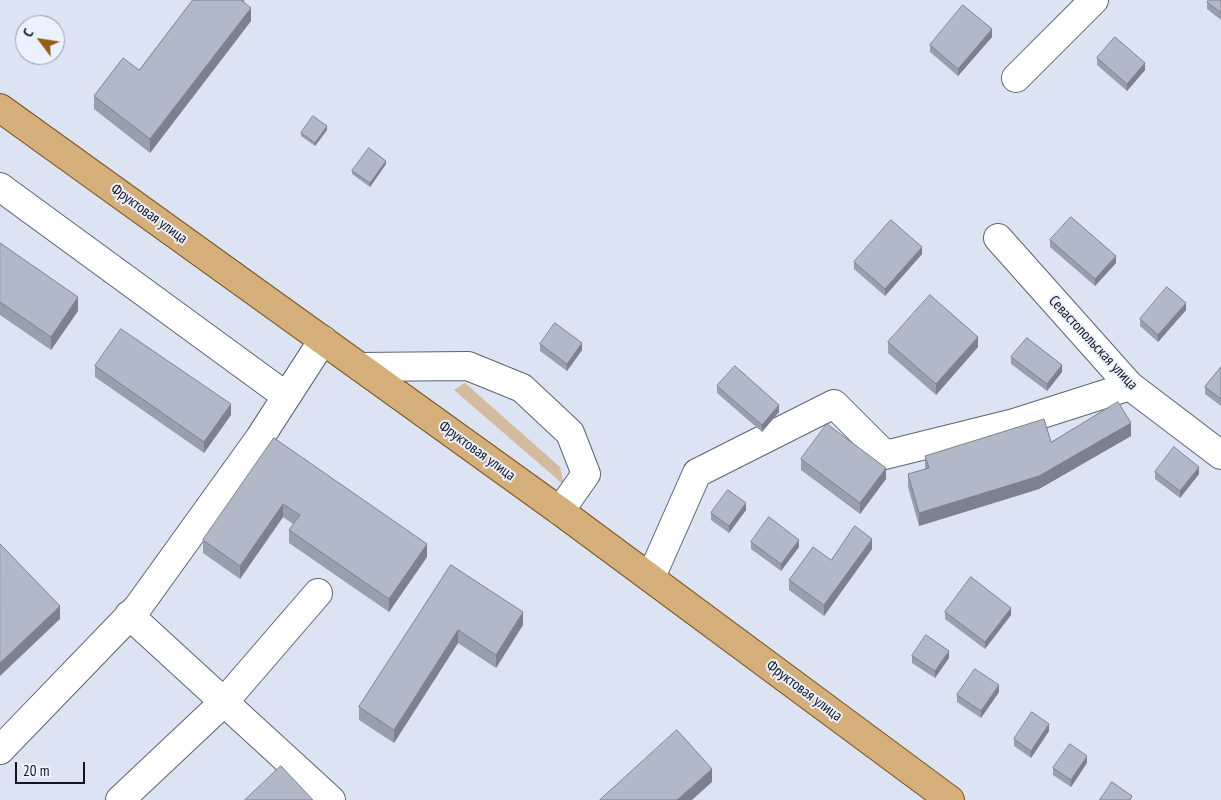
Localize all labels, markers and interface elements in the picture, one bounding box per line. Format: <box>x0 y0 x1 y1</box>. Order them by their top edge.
north arrow <box>15 15 65 65</box>
text: С <box>19 25 37 40</box>
street label: Фруктовая улица <box>107 180 191 248</box>
street label: Севастопольская улица <box>1045 292 1141 394</box>
street label: Фруктовая улица <box>435 417 519 485</box>
street label: Фруктовая улица <box>763 657 845 725</box>
scale bar <box>18 752 88 784</box>
text: 20 m <box>23 761 49 780</box>

